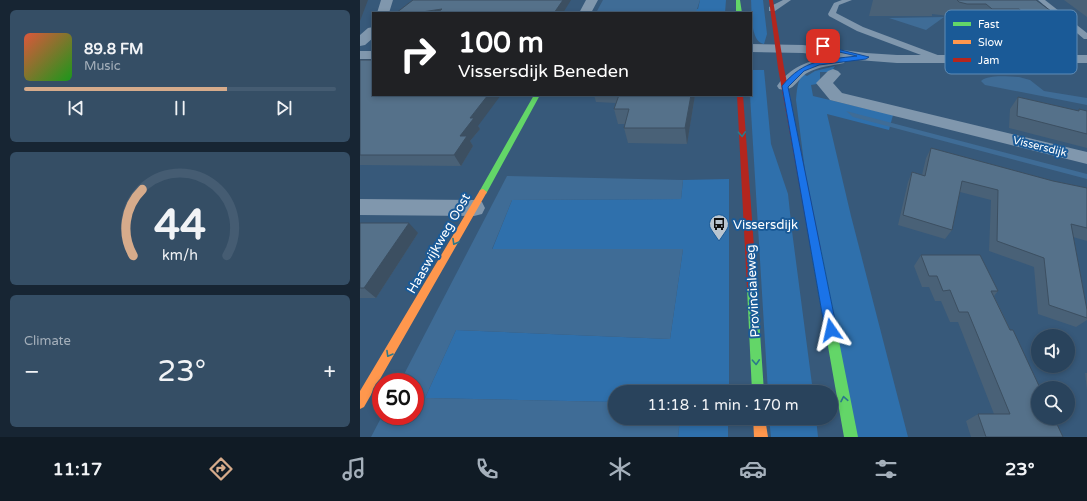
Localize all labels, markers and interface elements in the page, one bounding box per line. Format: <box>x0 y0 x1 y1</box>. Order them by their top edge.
legend <box>945 10 1077 74</box>
text: Fast <box>978 18 999 31</box>
text: 100 m <box>458 26 544 60</box>
icon: right <box>392 28 444 80</box>
pin <box>806 29 840 63</box>
icon: arrive <box>812 35 834 57</box>
text: Slow <box>978 36 1003 49</box>
text: 89.8 FM <box>84 40 144 58</box>
text: Jam <box>978 54 999 67</box>
text: Music <box>84 58 121 74</box>
text: Vissersdijk Beneden <box>458 60 629 82</box>
icon: previous <box>65 97 87 119</box>
icon: pause <box>169 97 191 119</box>
icon: next <box>273 97 295 119</box>
one-way arrow <box>738 131 747 137</box>
street label: Vissersdijk <box>1012 134 1068 159</box>
street label: Haaswijkweg Oost <box>404 191 474 296</box>
text: 44 <box>154 201 206 251</box>
bus stop icon: Vissersdijk <box>708 213 730 241</box>
place label: Vissersdijk <box>733 217 798 233</box>
one-way arrow <box>452 238 459 245</box>
street label: Provincialeweg <box>743 244 763 338</box>
text: km/h <box>162 247 198 264</box>
position arrow <box>810 309 852 351</box>
map controls <box>1031 329 1075 425</box>
button: sound <box>1031 329 1075 373</box>
text: Climate <box>24 333 71 349</box>
one-way arrow <box>386 350 393 357</box>
text: 23° <box>157 353 206 390</box>
text: − <box>24 359 40 385</box>
text: + <box>324 359 336 385</box>
one-way arrow <box>752 359 760 365</box>
speed limit sign: 50 <box>372 373 424 425</box>
button: search <box>1031 381 1075 425</box>
text: 11:18 · 1 min · 170 m <box>648 396 798 414</box>
one-way arrow <box>840 396 849 402</box>
icon: directions <box>207 455 235 483</box>
icon: music <box>340 455 368 483</box>
icon: phone <box>473 455 501 483</box>
icon: climate <box>606 455 634 483</box>
icon: car <box>739 455 767 483</box>
icon: filters <box>872 455 900 483</box>
text: 11:17 <box>52 458 102 480</box>
text: 23° <box>1005 458 1034 480</box>

